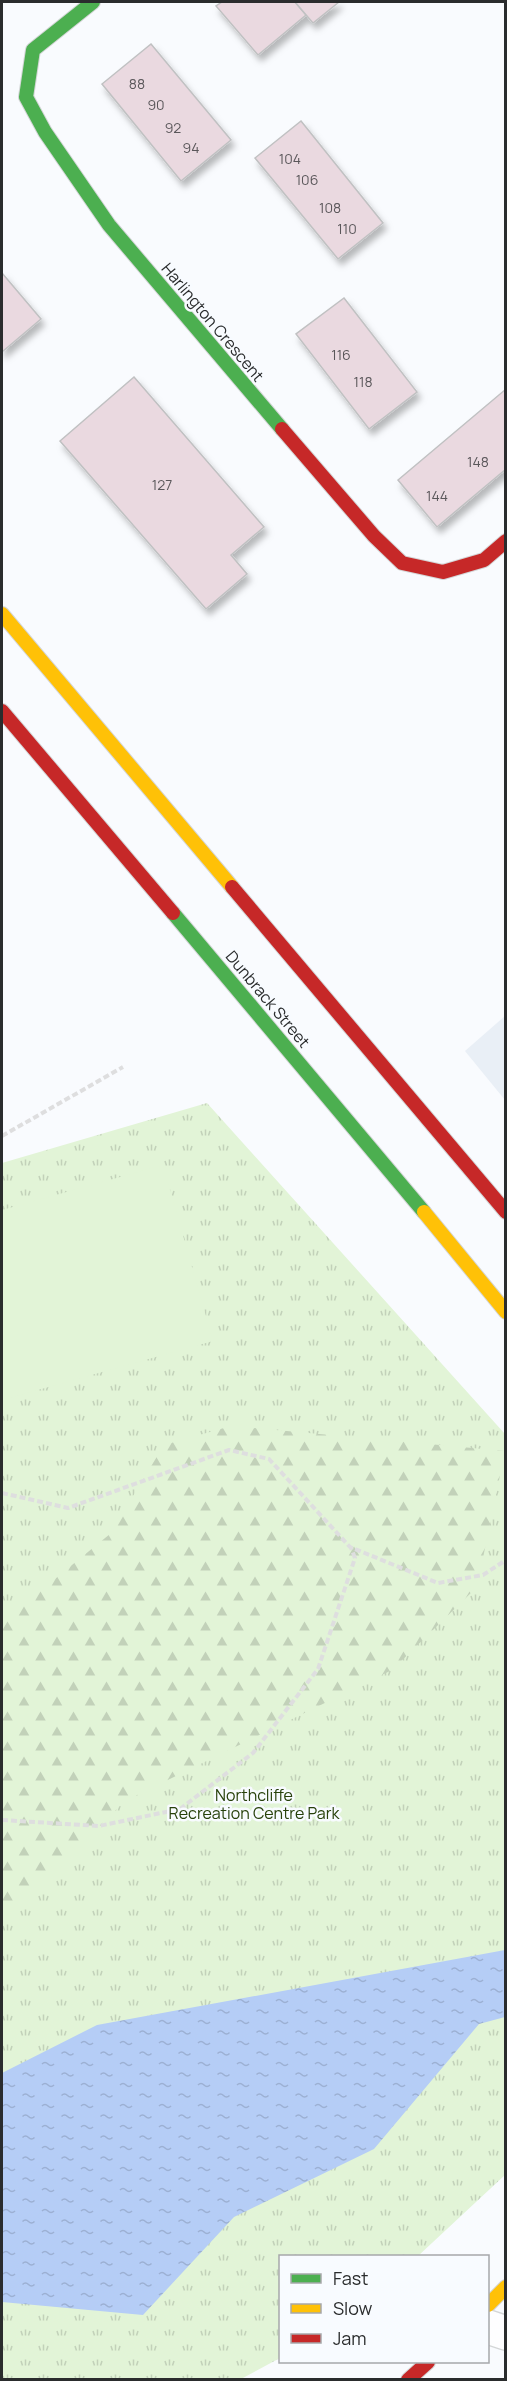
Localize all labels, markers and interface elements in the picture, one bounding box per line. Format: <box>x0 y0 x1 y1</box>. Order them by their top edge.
house number: 88 <box>129 74 145 93</box>
house number: 90 <box>147 95 165 114</box>
house number: 92 <box>165 118 181 137</box>
house number: 94 <box>183 138 199 157</box>
house number: 104 <box>279 149 301 168</box>
house number: 106 <box>296 170 318 189</box>
house number: 108 <box>319 198 341 217</box>
house number: 110 <box>337 219 357 238</box>
street label: Harlington Crescent <box>157 258 269 386</box>
house number: 116 <box>331 345 351 364</box>
house number: 118 <box>353 372 373 391</box>
house number: 148 <box>467 452 489 471</box>
house number: 127 <box>152 475 172 494</box>
house number: 144 <box>426 486 448 505</box>
street label: Dunbrack Street <box>221 946 315 1052</box>
park label: Northcliffe Recreation Centre Park <box>169 1784 340 1824</box>
legend <box>279 2255 489 2363</box>
text: Fast <box>333 2266 368 2290</box>
text: Slow <box>333 2296 373 2320</box>
text: Jam <box>333 2326 367 2350</box>

